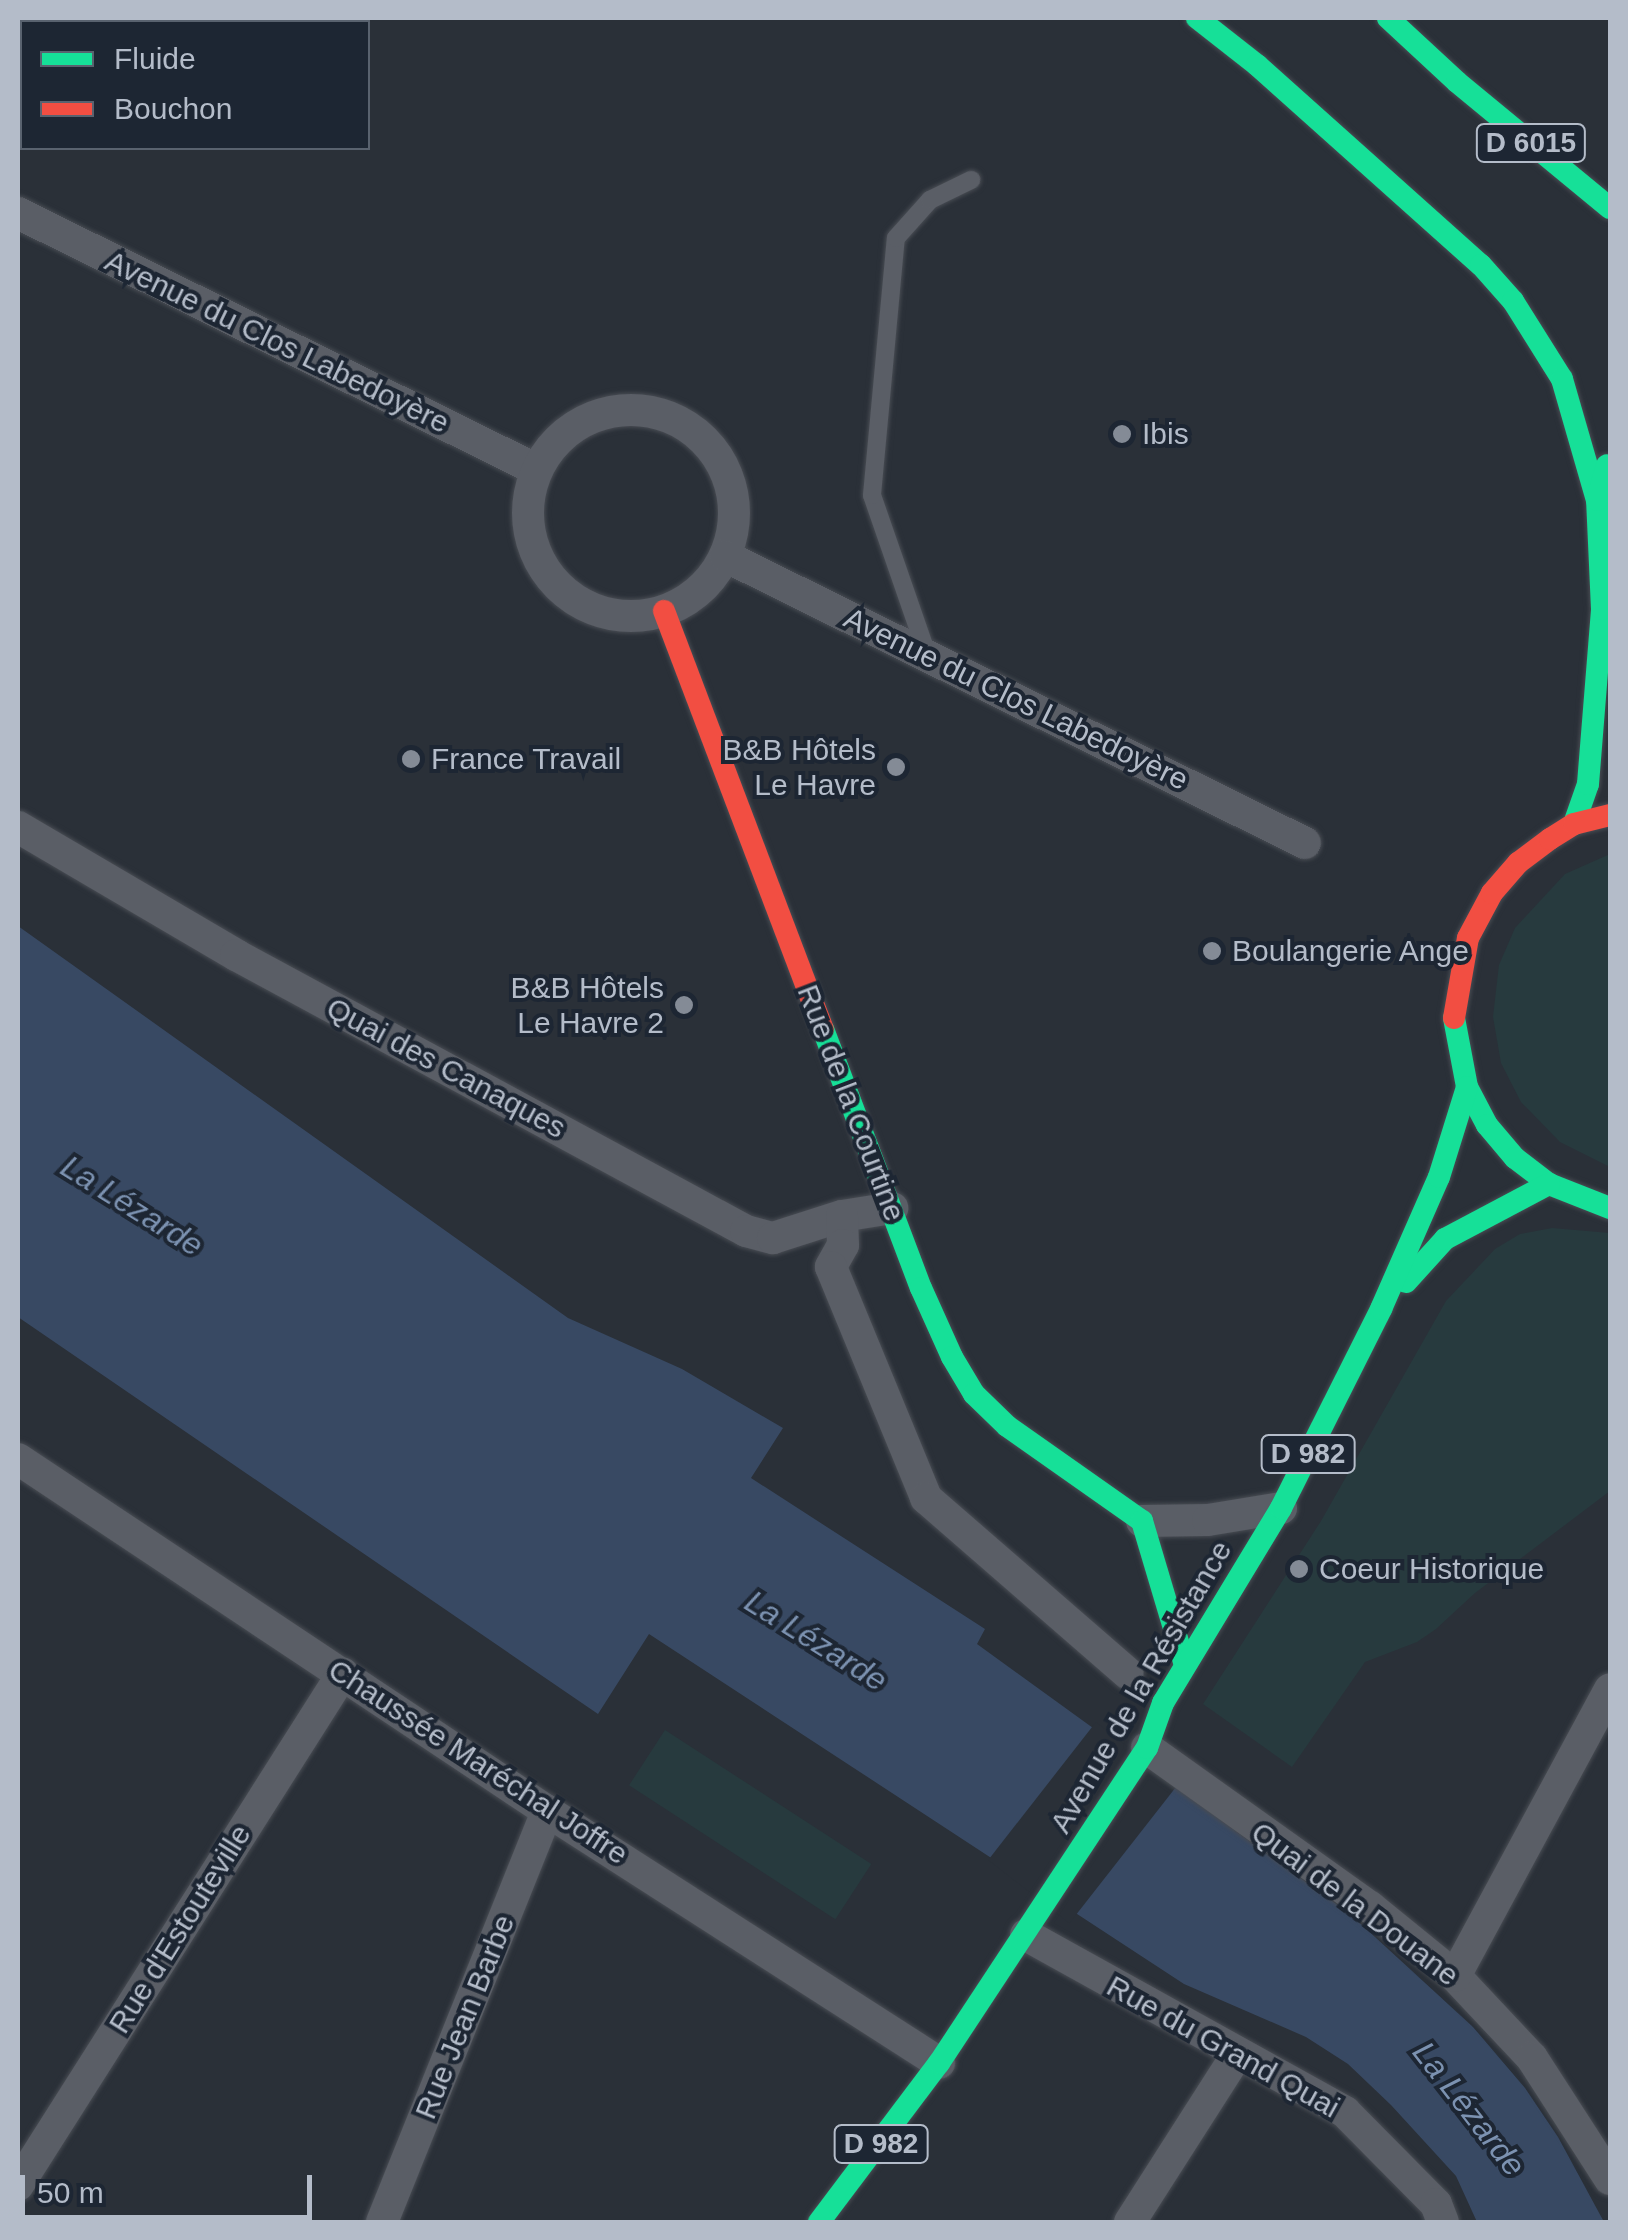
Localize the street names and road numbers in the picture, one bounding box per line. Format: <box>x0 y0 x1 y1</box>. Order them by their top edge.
road number: D 6015 <box>1474 120 1588 166</box>
street label: Avenue du Clos Labedoyère <box>99 243 455 441</box>
street label: Avenue du Clos Labedoyère <box>838 600 1194 798</box>
street label: Rue de la Courtine <box>789 980 913 1226</box>
street label: Quai des Canaques <box>320 990 572 1146</box>
road number: D 982 <box>1260 1431 1356 1477</box>
street label: Avenue de la Résistance <box>1043 1535 1239 1839</box>
street label: Chaussée Maréchal Joffre <box>322 1652 634 1872</box>
street label: Quai de la Douane <box>1244 1814 1466 1994</box>
street label: Rue d'Estouteville <box>101 1818 259 2040</box>
street label: Rue Jean Barbe <box>408 1910 522 2124</box>
street label: Rue du Grand Quai <box>1101 1968 1345 2126</box>
road number: D 982 <box>834 2121 928 2167</box>

